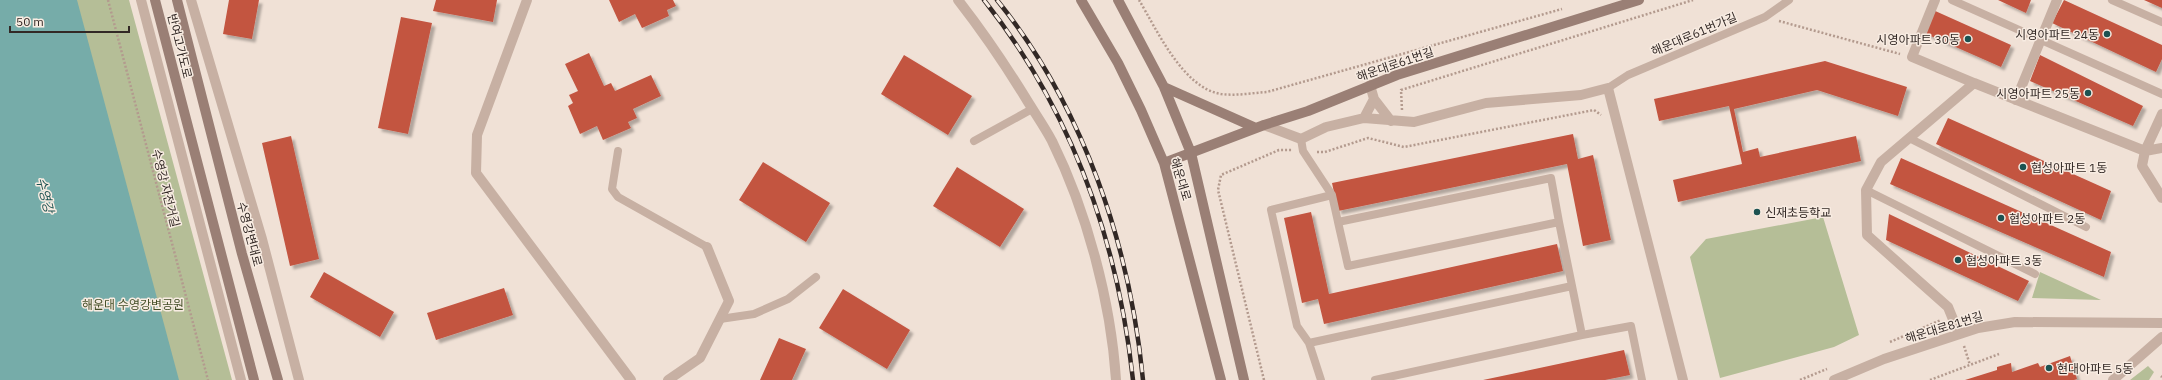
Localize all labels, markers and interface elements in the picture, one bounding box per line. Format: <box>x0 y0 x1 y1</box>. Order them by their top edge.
scale bar <box>10 8 129 34</box>
street label: 해운대로61번가길 <box>1649 9 1739 59</box>
street label: 반여고가도로 <box>165 12 195 80</box>
text: 50 m <box>16 14 44 29</box>
place label: 시영아파트 24동 <box>2016 27 2099 42</box>
marker: 시영아파트 24동 <box>2102 29 2112 39</box>
place label: 시영아파트 30동 <box>1877 32 1960 47</box>
marker: 시영아파트 30동 <box>1963 34 1973 44</box>
street label: 해운대로61번길 <box>1354 44 1436 84</box>
place label: 시영아파트 25동 <box>1997 86 2080 101</box>
marker: 시영아파트 25동 <box>2083 88 2093 98</box>
street label: 수영강 자전거길 <box>149 147 183 229</box>
street label: 해운대로 <box>1167 156 1195 202</box>
place label: 협성아파트 1동 <box>2031 160 2107 175</box>
marker: 협성아파트 1동 <box>2018 162 2028 172</box>
water label: 수영강 <box>32 176 58 216</box>
street label: 수영강변대로 <box>234 200 266 268</box>
place label: 신재초등학교 <box>1765 205 1831 220</box>
marker: 신재초등학교 <box>1752 207 1762 217</box>
place label: 협성아파트 2동 <box>2009 211 2085 226</box>
marker: 협성아파트 2동 <box>1996 213 2006 223</box>
place label: 협성아파트 3동 <box>1966 253 2042 268</box>
marker: 협성아파트 3동 <box>1953 255 1963 265</box>
park label: 해운대 수영강변공원 <box>82 297 184 312</box>
street label: 해운대로81번길 <box>1903 308 1985 346</box>
place label: 현대아파트 5동 <box>2057 361 2133 376</box>
marker: 현대아파트 5동 <box>2044 363 2054 373</box>

